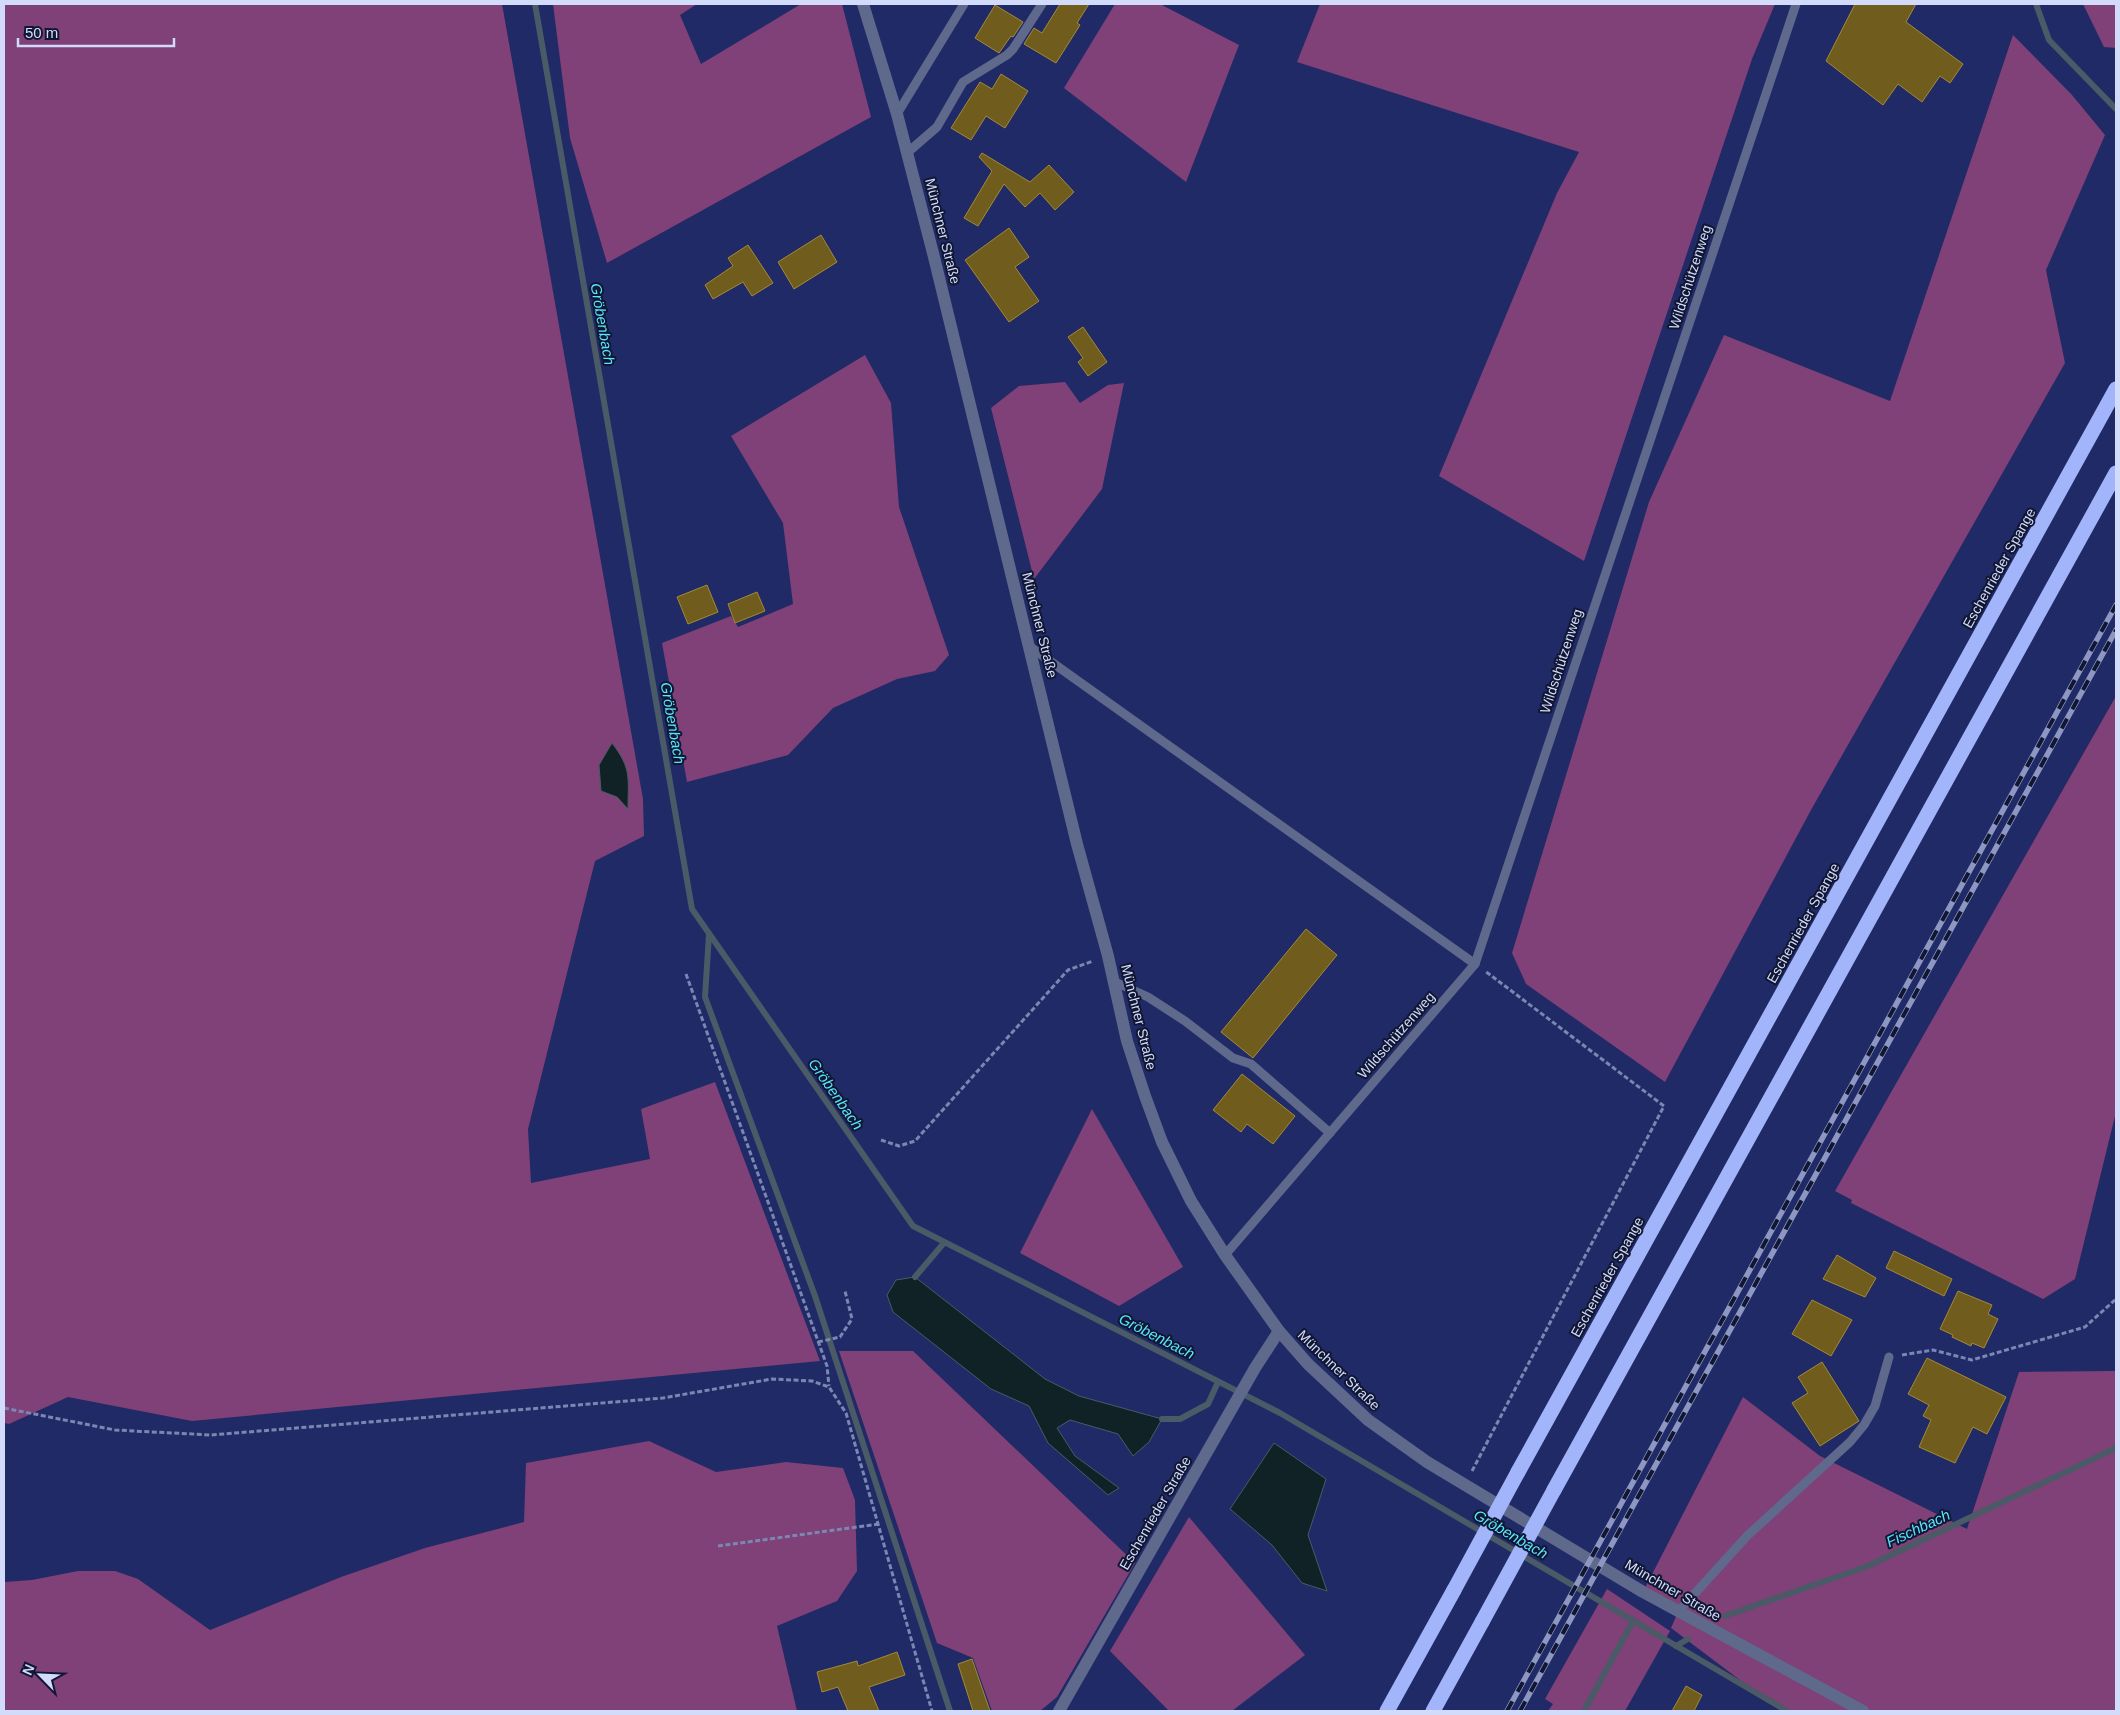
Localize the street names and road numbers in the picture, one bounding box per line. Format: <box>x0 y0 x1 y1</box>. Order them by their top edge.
street label: Münchner Straße <box>922 177 964 286</box>
street label: Wildschützenweg <box>1666 223 1714 331</box>
street label: Eschenrieder Spange <box>1959 505 2039 631</box>
street label: Münchner Straße <box>1019 571 1061 680</box>
street label: Wildschützenweg <box>1537 607 1585 715</box>
street label: Eschenrieder Spange <box>1763 860 1843 986</box>
street label: Münchner Straße <box>1118 963 1160 1072</box>
street label: Wildschützenweg <box>1354 989 1438 1081</box>
street label: Eschenrieder Spange <box>1567 1214 1647 1340</box>
street label: Münchner Straße <box>1295 1327 1384 1413</box>
street label: Eschenrieder Straße <box>1116 1453 1194 1573</box>
street label: Münchner Straße <box>1622 1556 1724 1624</box>

